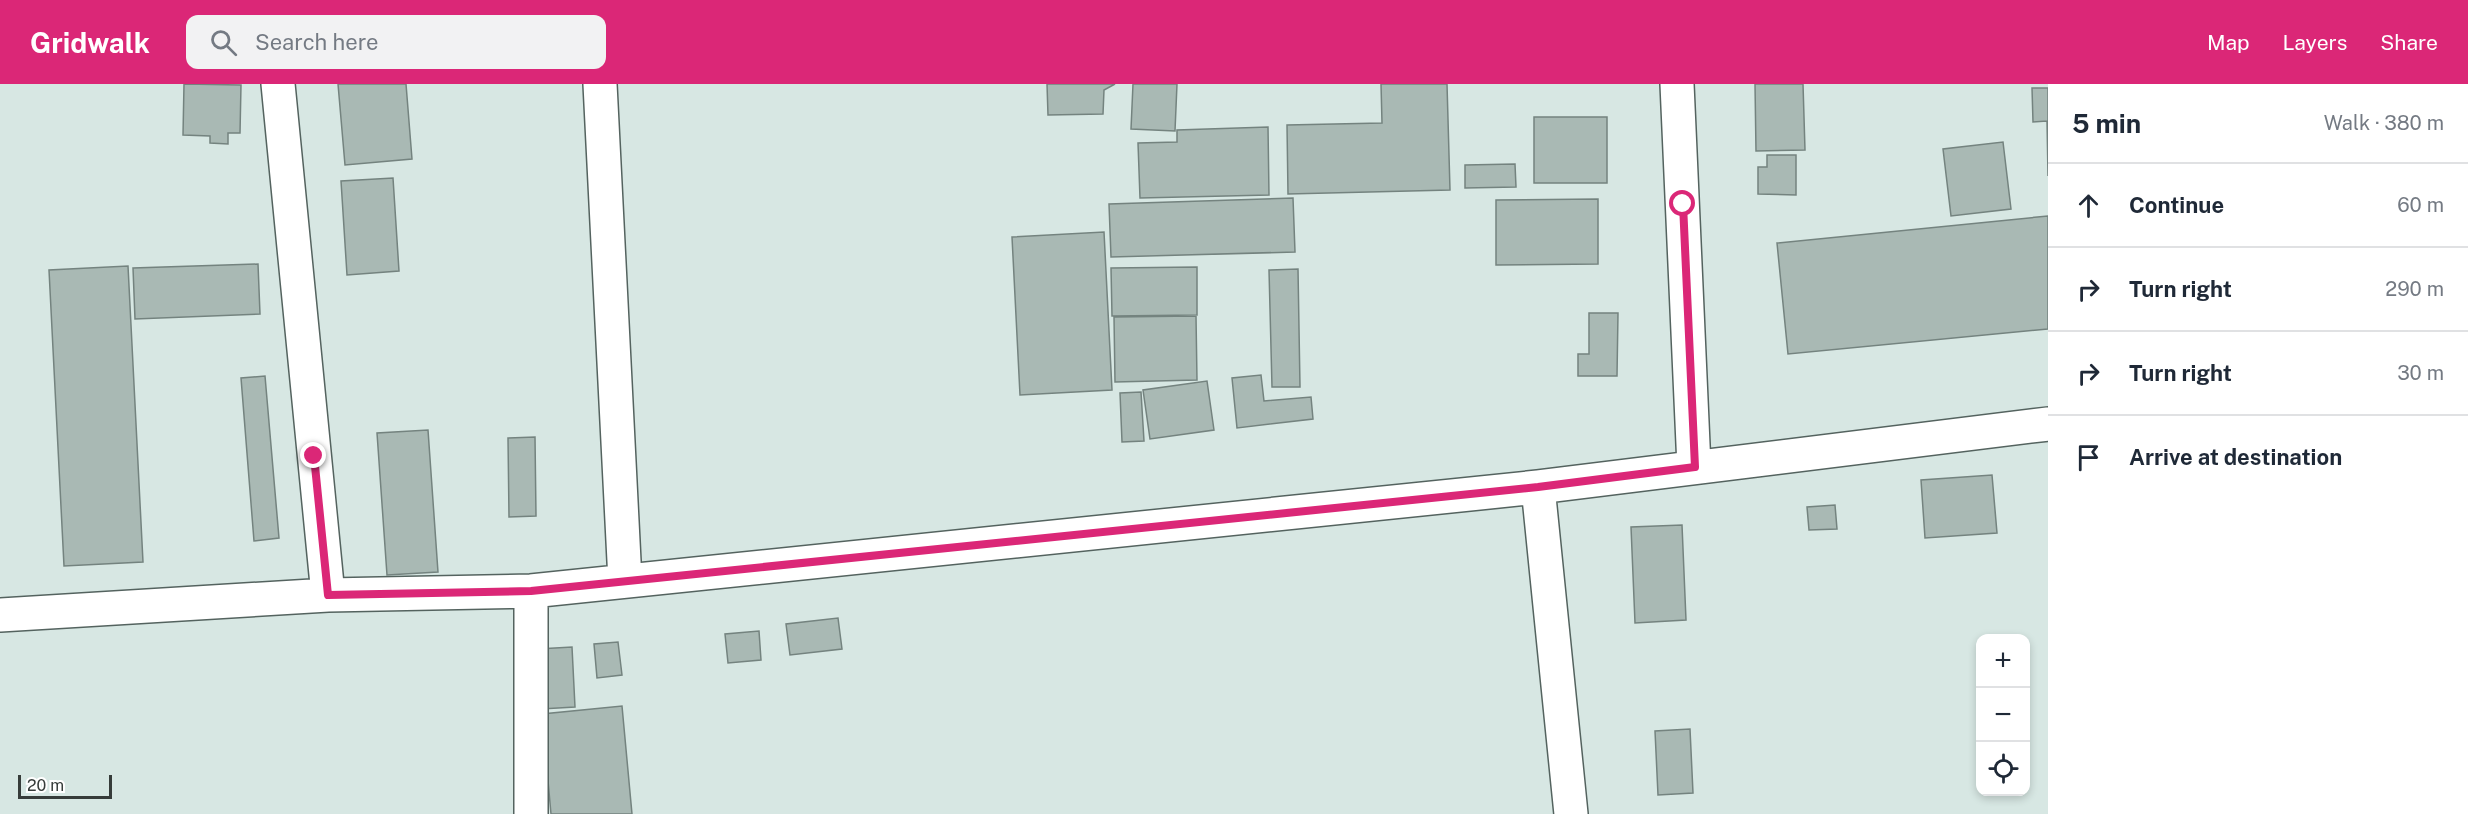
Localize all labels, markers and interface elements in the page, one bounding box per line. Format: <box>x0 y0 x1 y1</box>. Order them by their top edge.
search box <box>186 15 606 69</box>
text: Gridwalk <box>30 26 150 59</box>
icon: search <box>207 26 240 59</box>
text: Search here <box>255 29 379 55</box>
text: Map <box>2207 30 2250 55</box>
text: Layers <box>2283 30 2347 55</box>
text: Share <box>2380 30 2438 55</box>
text: 5 min <box>2072 108 2141 139</box>
text: Walk · 380 m <box>2324 111 2444 135</box>
icon: ahead <box>2072 189 2105 222</box>
route start <box>1669 190 1695 216</box>
text: Continue <box>2129 192 2224 218</box>
text: 60 m <box>2397 193 2444 217</box>
icon: right <box>2072 273 2105 306</box>
text: Turn right <box>2129 276 2232 302</box>
text: 290 m <box>2385 277 2444 301</box>
icon: right <box>2072 357 2105 390</box>
text: Turn right <box>2129 360 2232 386</box>
text: 30 m <box>2397 361 2444 385</box>
icon: arrive <box>2072 441 2105 474</box>
route end <box>300 442 326 468</box>
text: Arrive at destination <box>2129 444 2342 470</box>
map controls <box>1976 634 2030 796</box>
button: + <box>1976 634 2030 688</box>
button: − <box>1976 688 2030 742</box>
button: locate <box>1976 742 2030 796</box>
scale bar <box>18 772 112 800</box>
text: 20 m <box>27 776 64 795</box>

